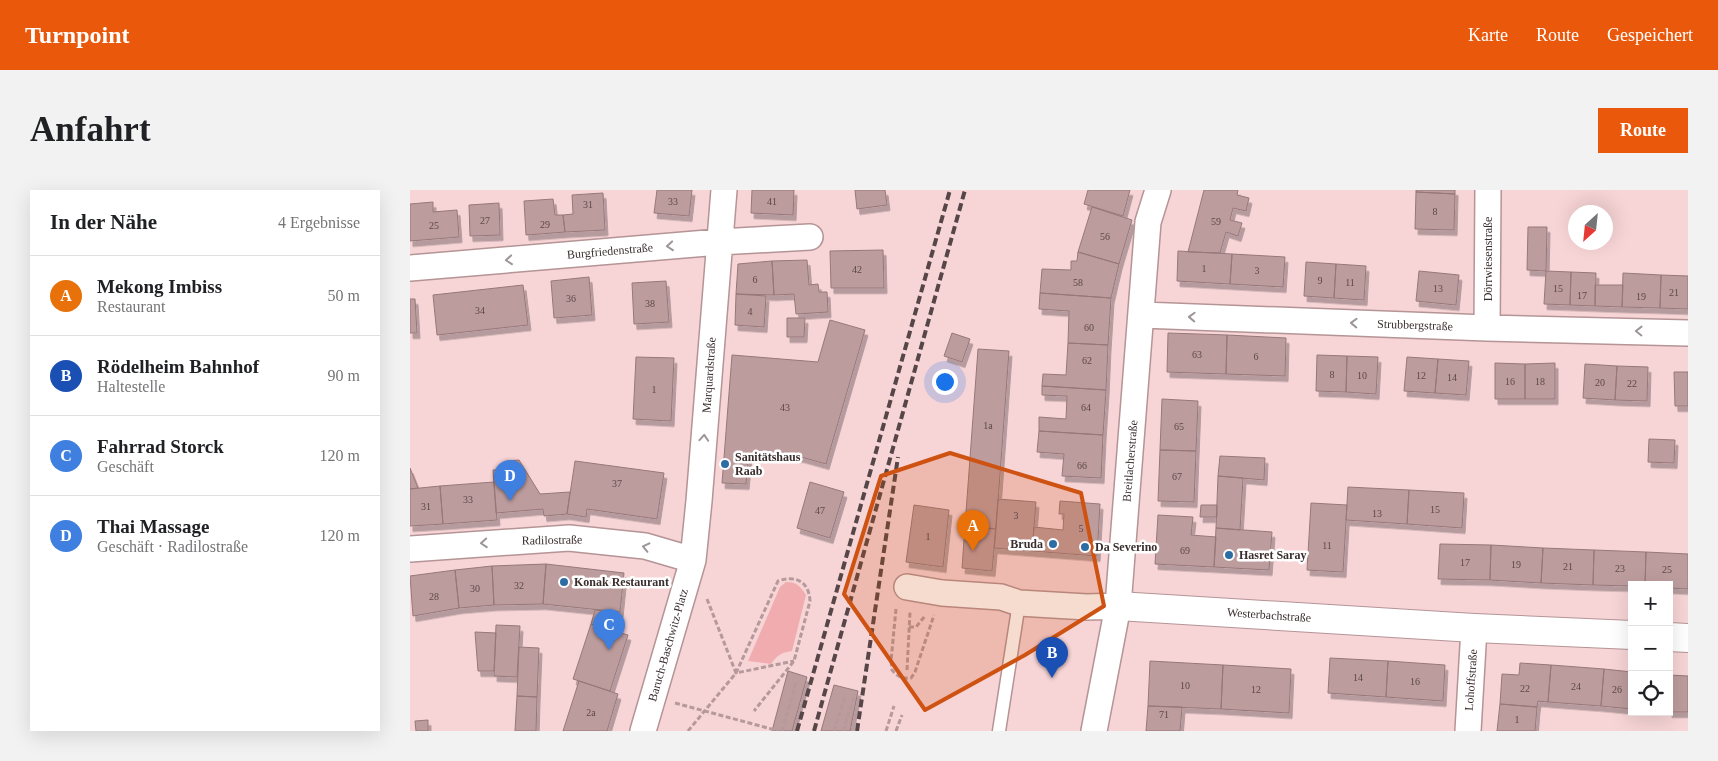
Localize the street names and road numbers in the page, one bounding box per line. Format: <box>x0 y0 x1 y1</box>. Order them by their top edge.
street label: Dörrwiesenstraße <box>1481 217 1495 301</box>
street label: Burgfriedenstraße <box>566 240 654 262</box>
street label: Strubbergstraße <box>1377 317 1453 333</box>
street label: Marquardstraße <box>699 337 719 413</box>
street label: Breitlacherstraße <box>1119 420 1141 502</box>
street label: Radilostraße <box>522 532 582 548</box>
street label: Baruch-Baschwitz-Platz <box>645 587 691 703</box>
street label: Westerbachstraße <box>1226 605 1312 625</box>
street label: Lohoffstraße <box>1462 649 1480 711</box>

